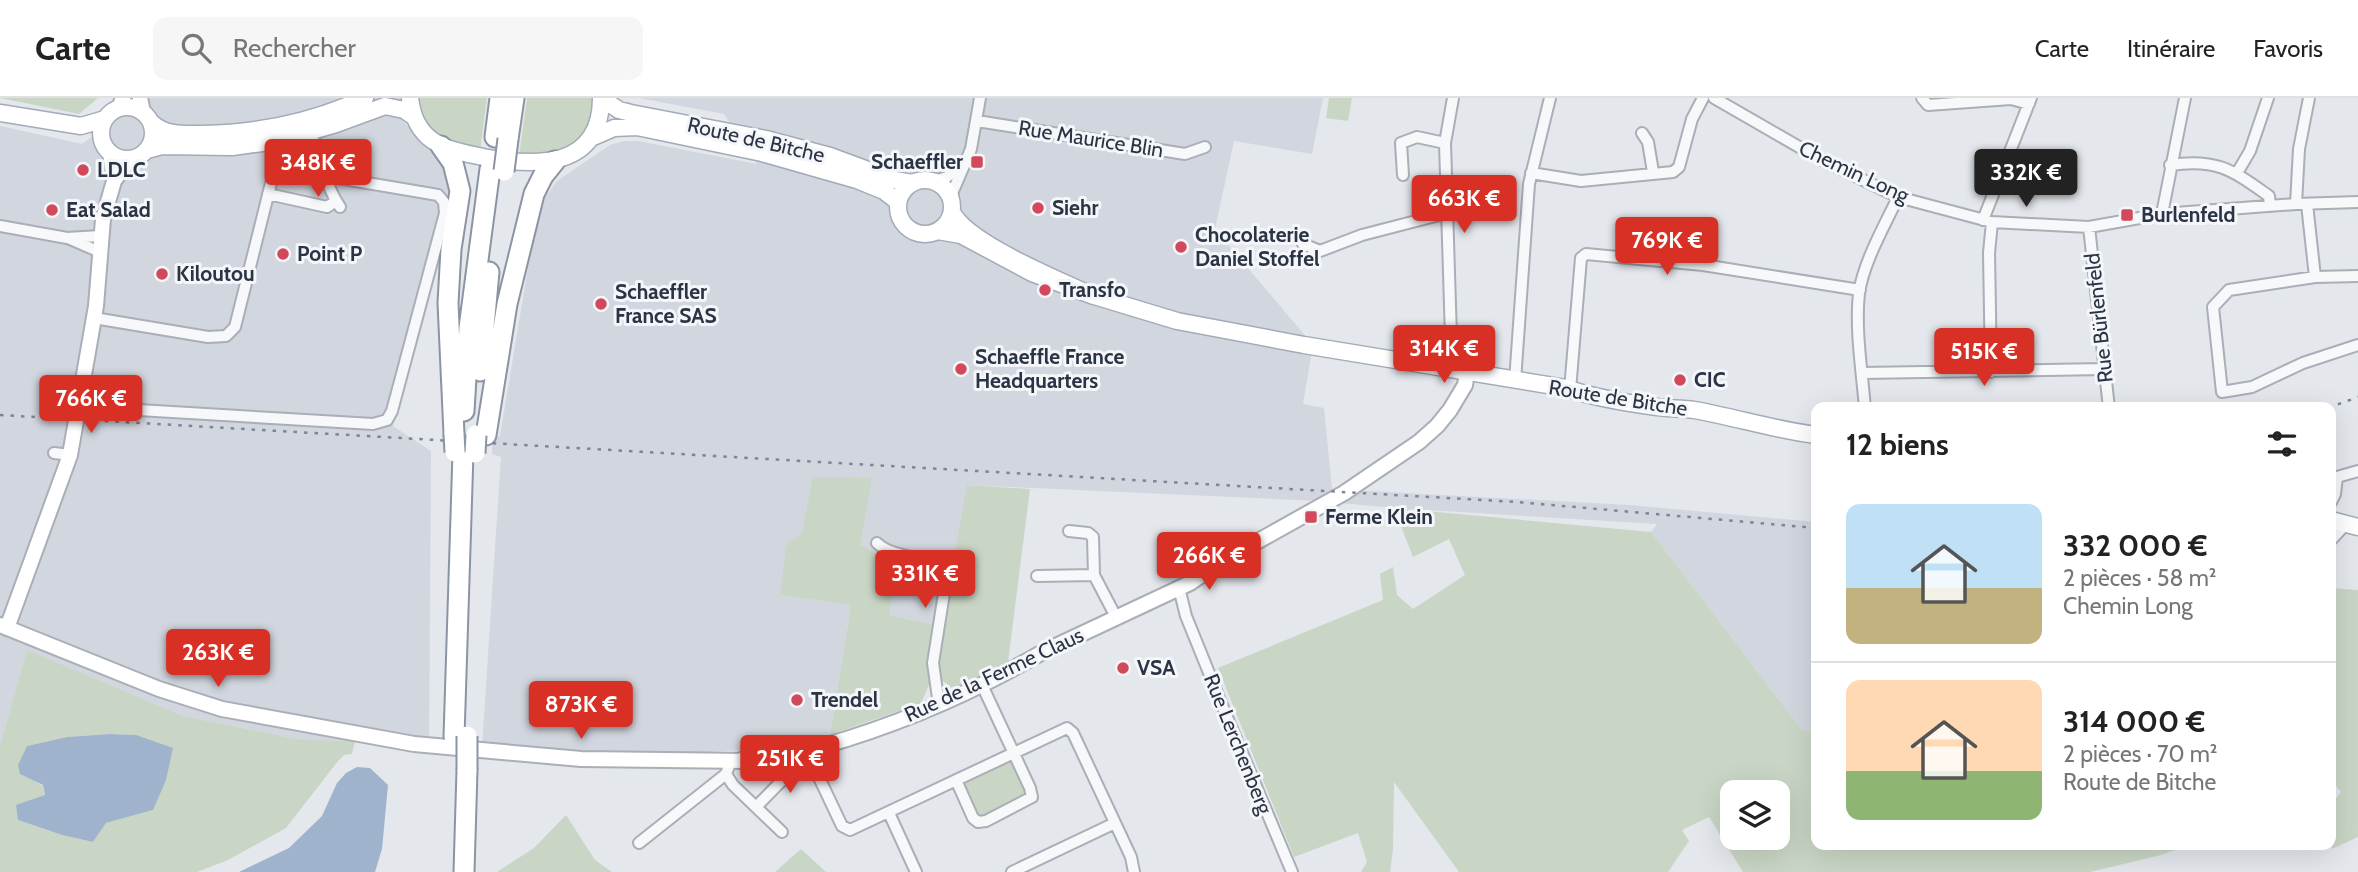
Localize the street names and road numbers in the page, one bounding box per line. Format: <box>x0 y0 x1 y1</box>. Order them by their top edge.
street label: Route de Bitche <box>685 112 827 167</box>
street label: Rue Maurice Blin <box>1017 115 1165 162</box>
street label: Chemin Long <box>1795 135 1914 208</box>
street label: Rue Bürlenfeld <box>2079 252 2118 384</box>
street label: Route de Bitche <box>1547 374 1689 421</box>
street label: Rue de la Ferme Claus <box>900 622 1088 727</box>
street label: Rue Lerchenberg <box>1199 670 1278 818</box>

